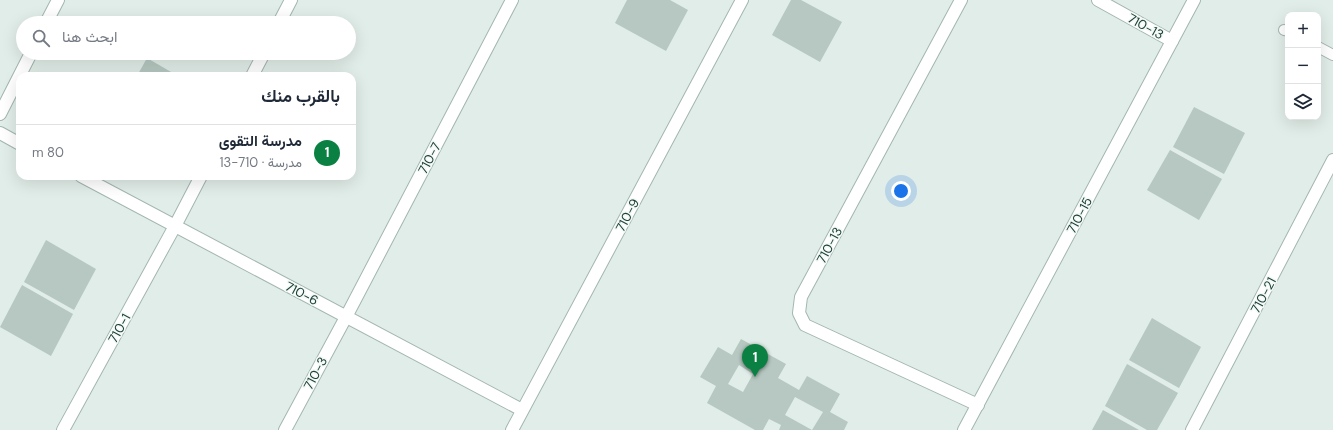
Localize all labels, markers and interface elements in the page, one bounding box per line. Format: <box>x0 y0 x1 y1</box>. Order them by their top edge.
street label: 710-13 <box>1125 10 1167 43</box>
map controls <box>1285 12 1321 120</box>
button: + <box>1285 12 1321 48</box>
search box <box>16 16 356 60</box>
icon: search <box>30 27 52 49</box>
text: ابحث هنا <box>62 27 117 47</box>
button: − <box>1285 48 1321 84</box>
button: layers <box>1285 84 1321 120</box>
text: بالقرب منك <box>261 85 340 107</box>
text: مدرسة التقوى <box>219 131 302 151</box>
street label: 710-7 <box>414 140 445 177</box>
text: 80 m <box>32 144 64 161</box>
text: 1 <box>325 144 329 161</box>
text: مدرسة · 710-13 <box>219 154 302 171</box>
your location <box>891 181 911 201</box>
street label: 710-15 <box>1063 194 1096 236</box>
street label: 710-9 <box>612 196 643 235</box>
street label: 710-13 <box>813 224 846 266</box>
street label: 710-21 <box>1247 274 1280 316</box>
street label: 710-6 <box>282 278 321 309</box>
street label: 710-1 <box>104 311 134 346</box>
pin: 1 <box>742 344 768 377</box>
street label: 710-3 <box>300 354 331 393</box>

